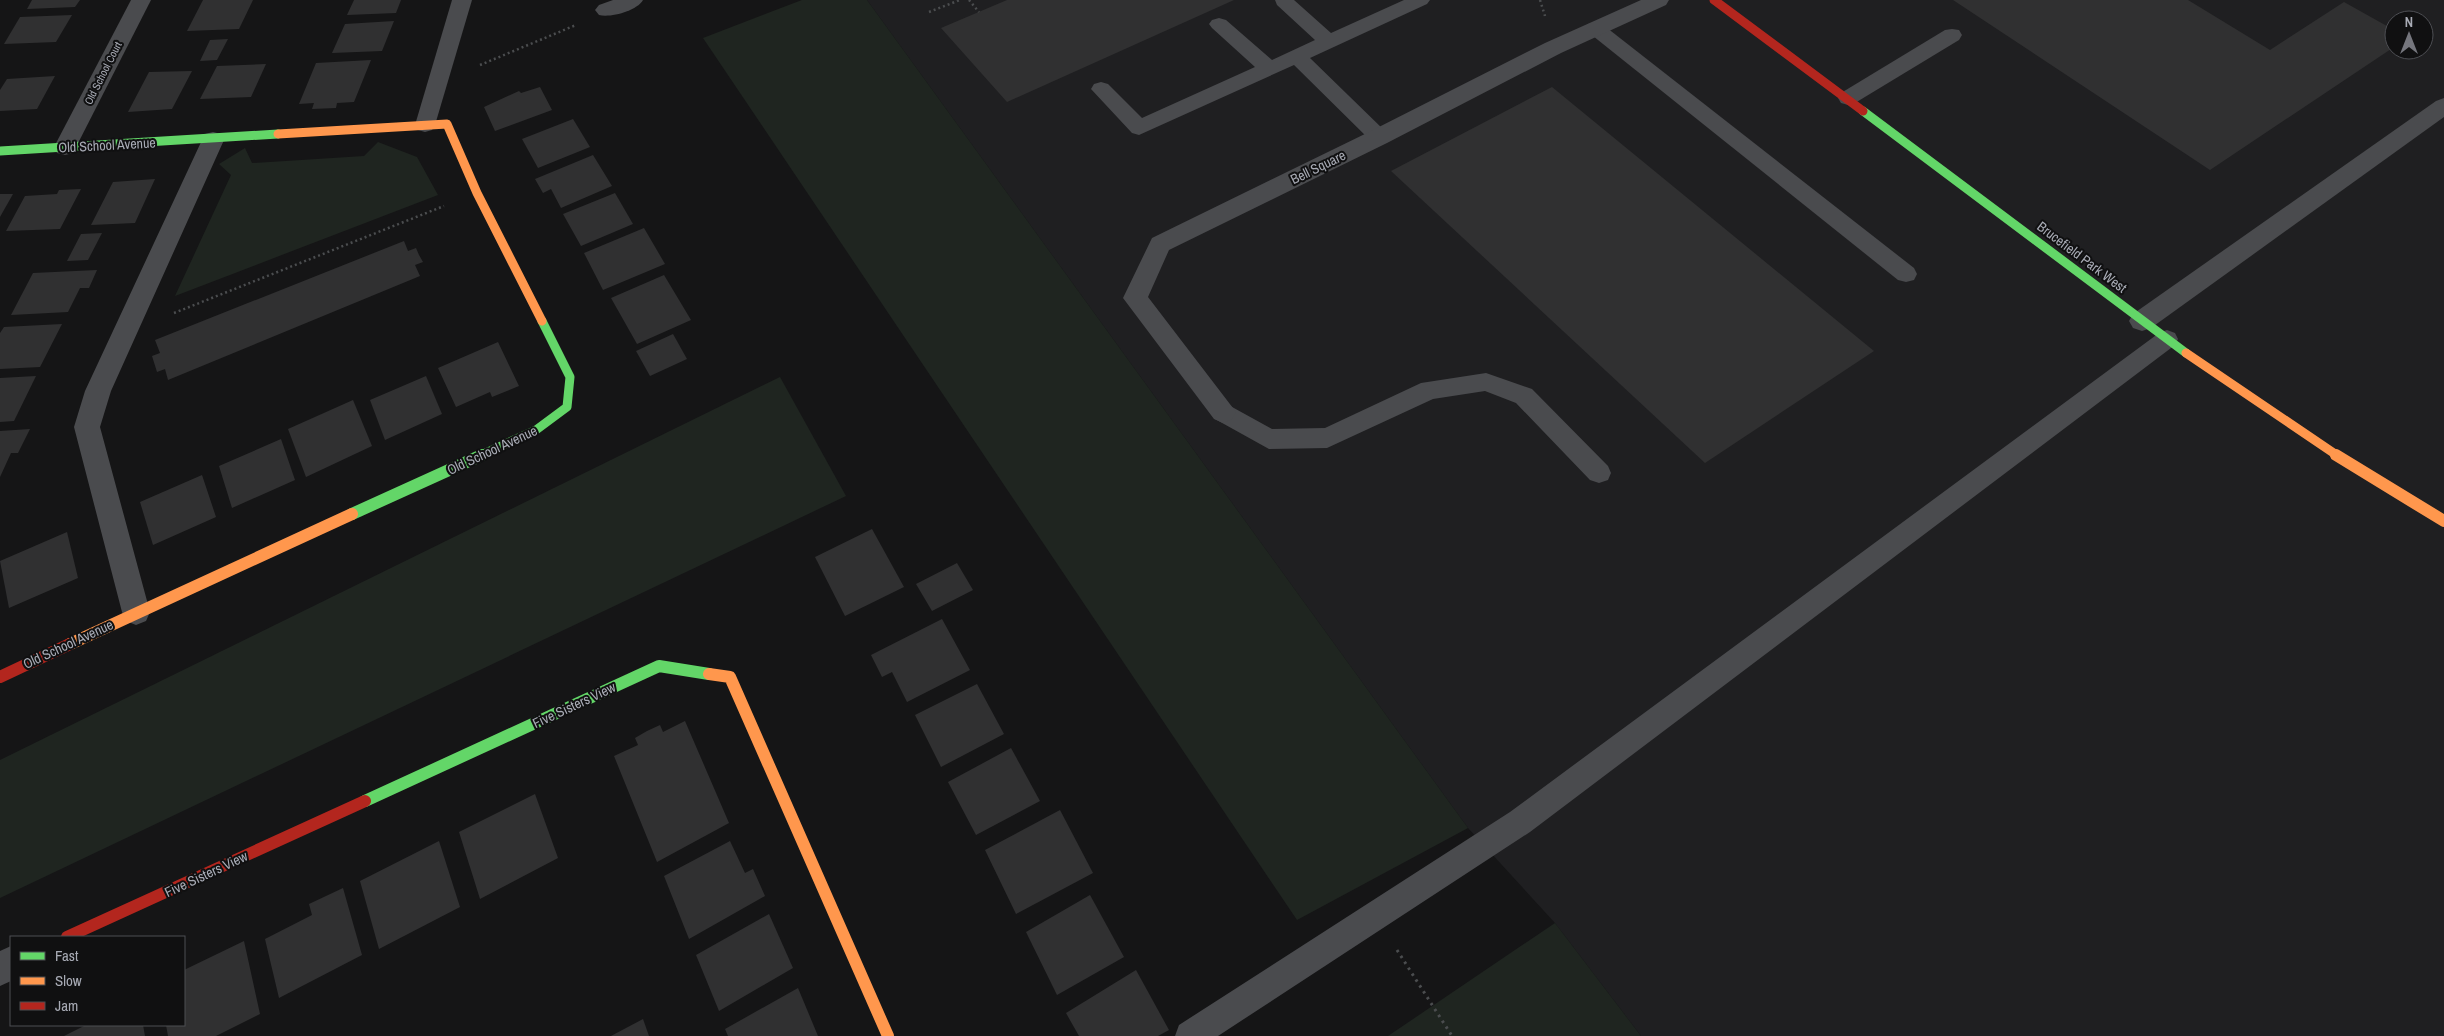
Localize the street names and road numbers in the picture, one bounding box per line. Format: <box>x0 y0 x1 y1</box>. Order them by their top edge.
street label: Old School Court <box>81 39 125 107</box>
street label: Old School Avenue <box>58 133 156 157</box>
street label: Bell Square <box>1287 146 1349 188</box>
street label: Brucefield Park West <box>2034 217 2130 297</box>
street label: Old School Avenue <box>444 421 540 479</box>
street label: Old School Avenue <box>20 615 116 673</box>
street label: Five Sisters View <box>530 678 619 732</box>
street label: Five Sisters View <box>162 847 251 901</box>

